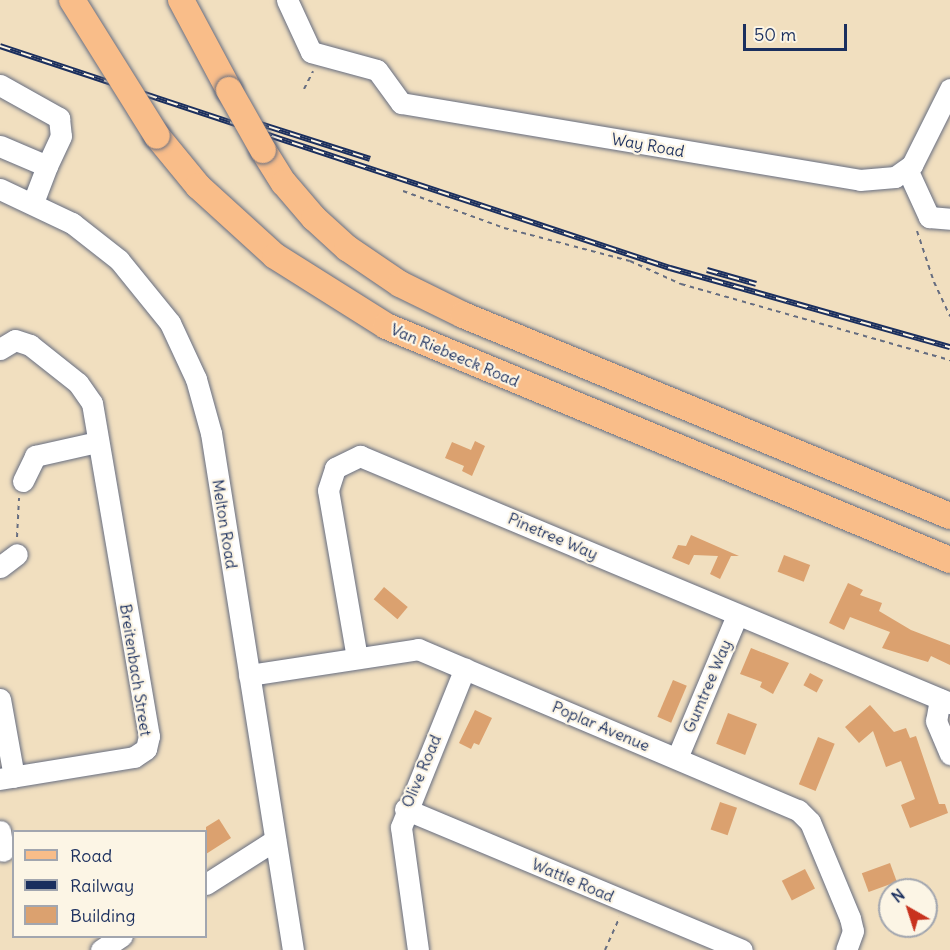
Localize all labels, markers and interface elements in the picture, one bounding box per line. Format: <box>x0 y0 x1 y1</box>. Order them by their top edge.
scale bar <box>746 12 850 50</box>
text: 50 m <box>754 23 796 46</box>
street label: Way Road <box>610 129 686 161</box>
street label: Van Riebeeck Road <box>388 319 522 391</box>
street label: Melton Road <box>208 478 242 570</box>
street label: Pinetree Way <box>505 508 601 564</box>
street label: Breitenbach Street <box>116 603 156 737</box>
street label: Gumtree Way <box>679 636 735 736</box>
street label: Poplar Avenue <box>549 697 653 755</box>
street label: Olive Road <box>397 732 445 810</box>
legend <box>12 830 207 938</box>
text: Road <box>70 844 112 867</box>
street label: Wattle Road <box>529 854 617 906</box>
text: Railway <box>70 874 134 897</box>
north arrow <box>878 878 938 938</box>
text: N <box>887 884 909 907</box>
text: Building <box>70 904 135 927</box>

